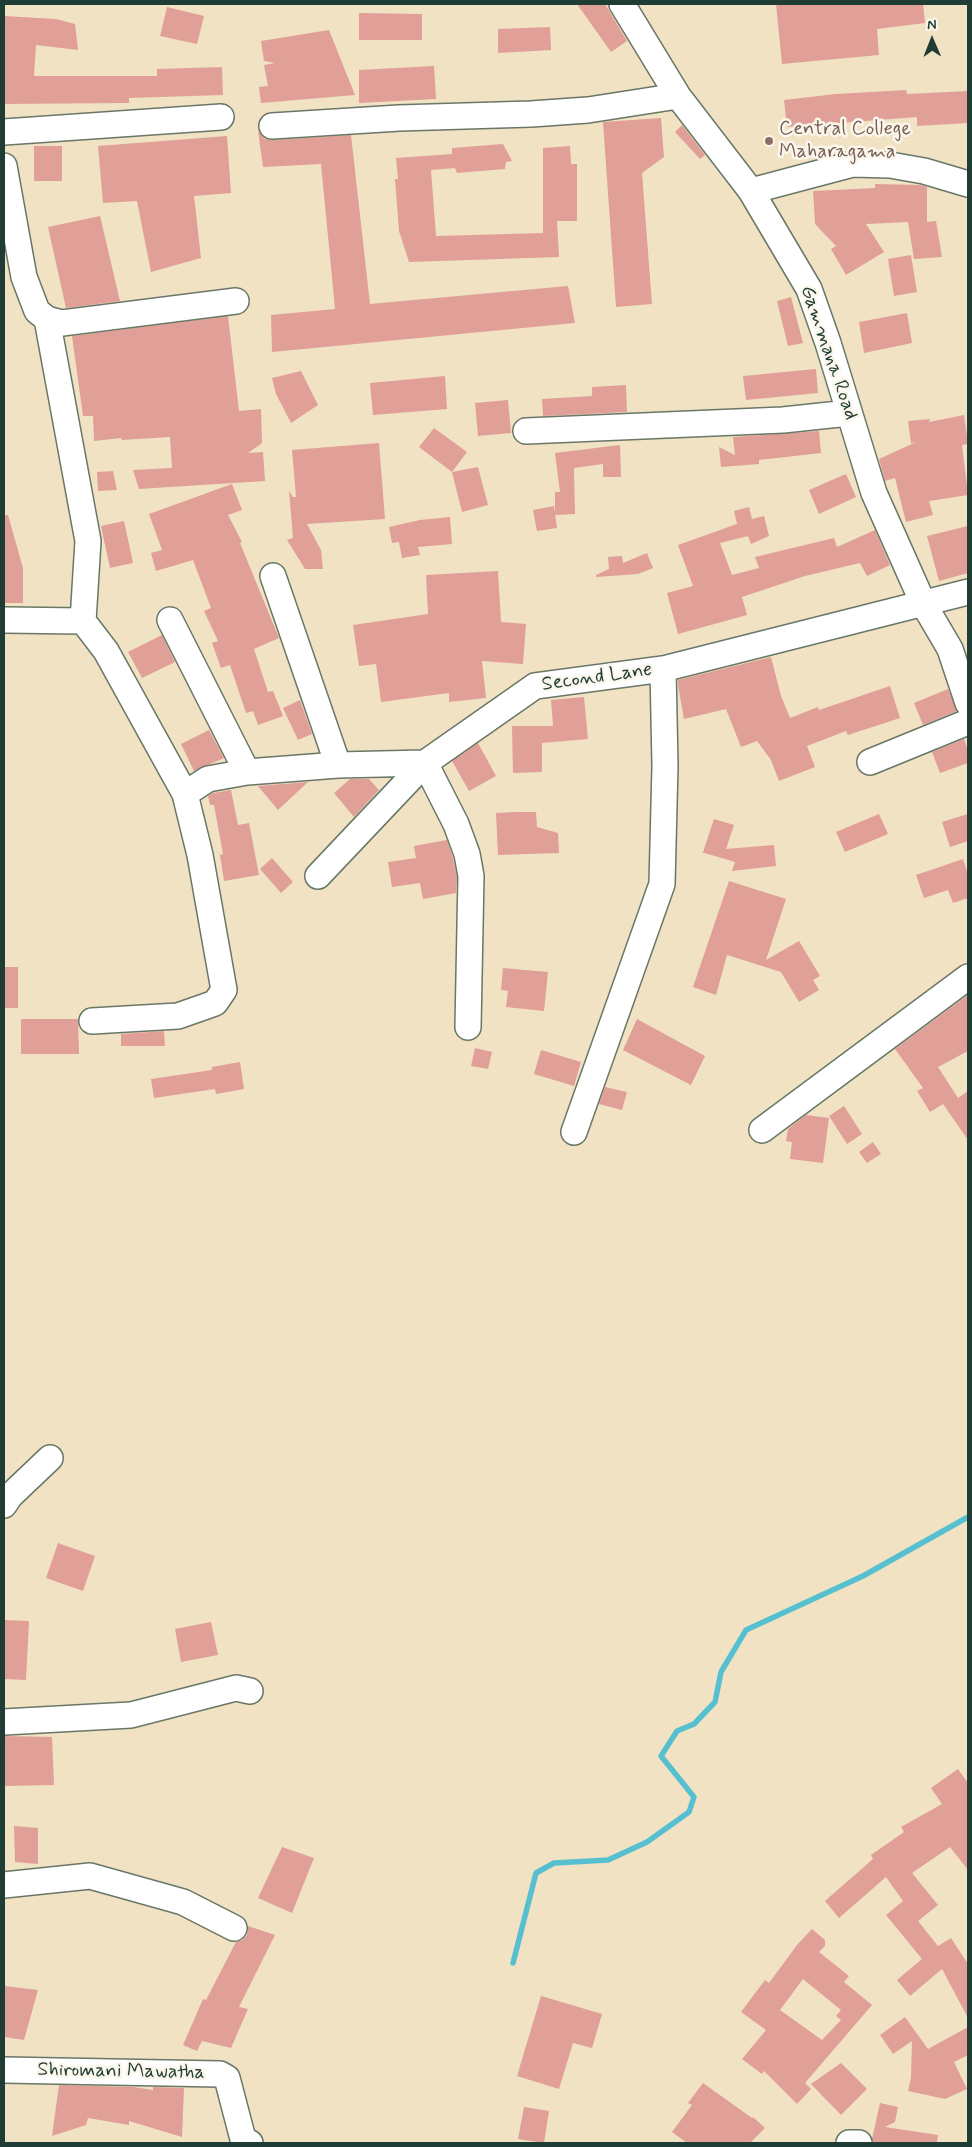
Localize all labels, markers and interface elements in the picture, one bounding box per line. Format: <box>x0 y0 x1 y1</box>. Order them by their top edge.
north arrow <box>907 15 957 65</box>
text: N <box>927 16 937 34</box>
place label: Central College Maharagama <box>779 118 911 165</box>
marker: Central College Maharagama <box>763 135 775 147</box>
street label: Gammana Road <box>794 283 862 423</box>
street label: Second Lane <box>540 658 654 698</box>
street label: Shiromani Mawatha <box>37 2059 205 2085</box>

